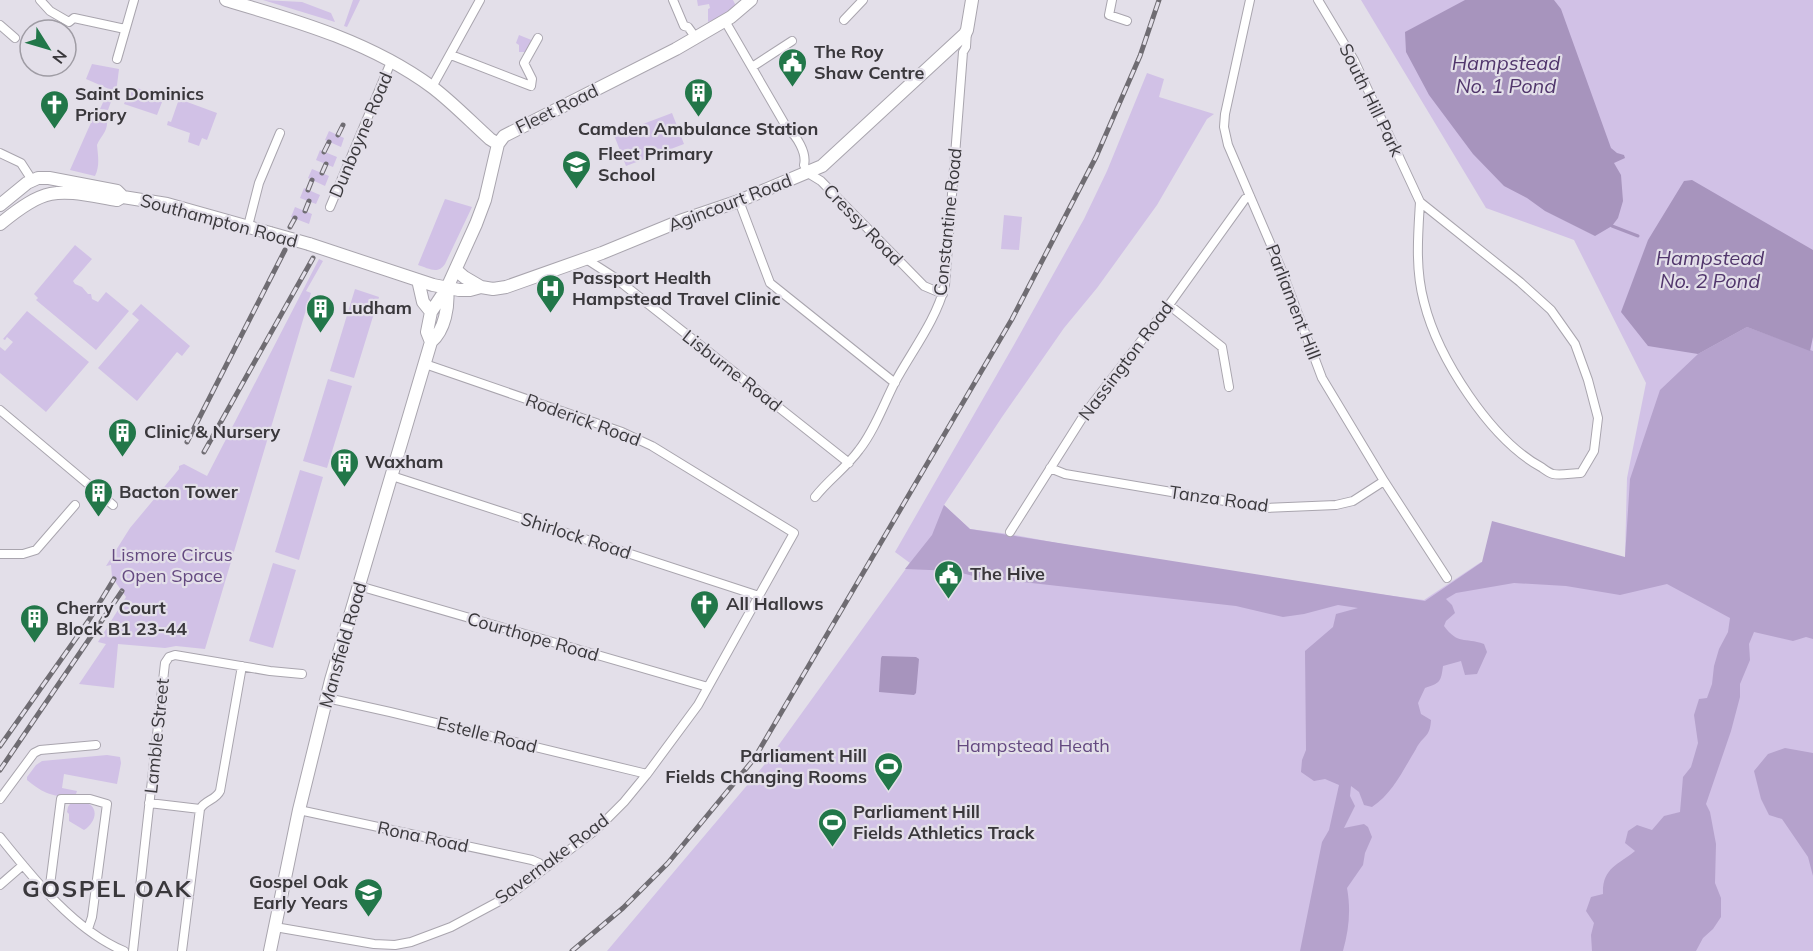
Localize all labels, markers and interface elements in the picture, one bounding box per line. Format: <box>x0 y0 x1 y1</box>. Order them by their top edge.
north arrow <box>18 18 78 78</box>
place label: The Roy Shaw Centre <box>814 40 925 84</box>
street label: South Hill Park <box>1334 40 1409 161</box>
text: N <box>48 46 72 68</box>
public building icon: The Roy Shaw Centre <box>777 46 809 88</box>
water label: Hampstead No. 1 Pond <box>1452 50 1560 98</box>
street label: Dunboyne Road <box>324 69 397 201</box>
building icon: Camden Ambulance Station <box>682 76 714 118</box>
street label: Fleet Road <box>512 79 602 138</box>
place label: Saint Dominics Priory <box>75 82 204 126</box>
church icon: Saint Dominics Priory <box>38 88 70 130</box>
place label: Camden Ambulance Station <box>578 117 818 140</box>
place label: Fleet Primary School <box>598 142 713 186</box>
street label: Constantine Road <box>928 147 967 297</box>
school or university icon: Fleet Primary School <box>561 148 593 190</box>
street label: Agincourt Road <box>665 168 795 237</box>
street label: Cressy Road <box>819 179 908 270</box>
street label: Southampton Road <box>138 188 300 253</box>
street label: Parliament Hill <box>1261 241 1326 363</box>
water label: Hampstead No. 2 Pond <box>1656 245 1764 293</box>
place label: Passport Health Hampstead Travel Clinic <box>572 266 780 310</box>
hospital icon: Passport Health Hampstead Travel Clinic <box>535 272 567 314</box>
building icon: Ludham <box>305 292 337 334</box>
place label: Ludham <box>342 296 412 319</box>
street label: Nassington Road <box>1073 296 1178 425</box>
street label: Lisburne Road <box>678 325 787 417</box>
street label: Roderick Road <box>522 388 644 451</box>
building icon: Clinic & Nursery <box>107 416 139 458</box>
place label: Clinic & Nursery <box>144 420 280 443</box>
building icon: Waxham <box>328 446 360 488</box>
place label: Waxham <box>365 450 443 473</box>
building icon: Bacton Tower <box>82 476 114 518</box>
place label: Bacton Tower <box>119 480 239 503</box>
street label: Tanza Road <box>1168 480 1270 517</box>
street label: Shirlock Road <box>518 507 634 564</box>
park label: Lismore Circus Open Space <box>111 543 233 587</box>
public building icon: The Hive <box>933 558 965 600</box>
place label: The Hive <box>970 562 1045 585</box>
street label: Mansfield Road <box>314 579 371 710</box>
church icon: All Hallows <box>689 588 721 630</box>
place label: All Hallows <box>726 592 824 615</box>
place label: Cherry Court Block B1 23-44 <box>56 596 187 640</box>
building icon: Cherry Court Block B1 23-44 <box>19 602 51 644</box>
street label: Courthope Road <box>465 607 602 666</box>
street label: Lamble Street <box>139 677 174 795</box>
street label: Estelle Road <box>435 711 540 758</box>
park label: Hampstead Heath <box>956 734 1110 757</box>
place label: Parliament Hill Fields Changing Rooms <box>665 744 867 788</box>
sports icon: Parliament Hill Fields Changing Rooms <box>872 750 904 792</box>
place label: Parliament Hill Fields Athletics Track <box>853 800 1036 844</box>
sports icon: Parliament Hill Fields Athletics Track <box>816 806 848 848</box>
street label: Savernake Road <box>490 808 613 909</box>
street label: Rona Road <box>375 816 471 857</box>
place label: Gospel Oak Early Years <box>249 870 349 914</box>
district label: GOSPEL OAK <box>22 873 192 903</box>
school or university icon: Gospel Oak Early Years <box>353 876 385 918</box>

